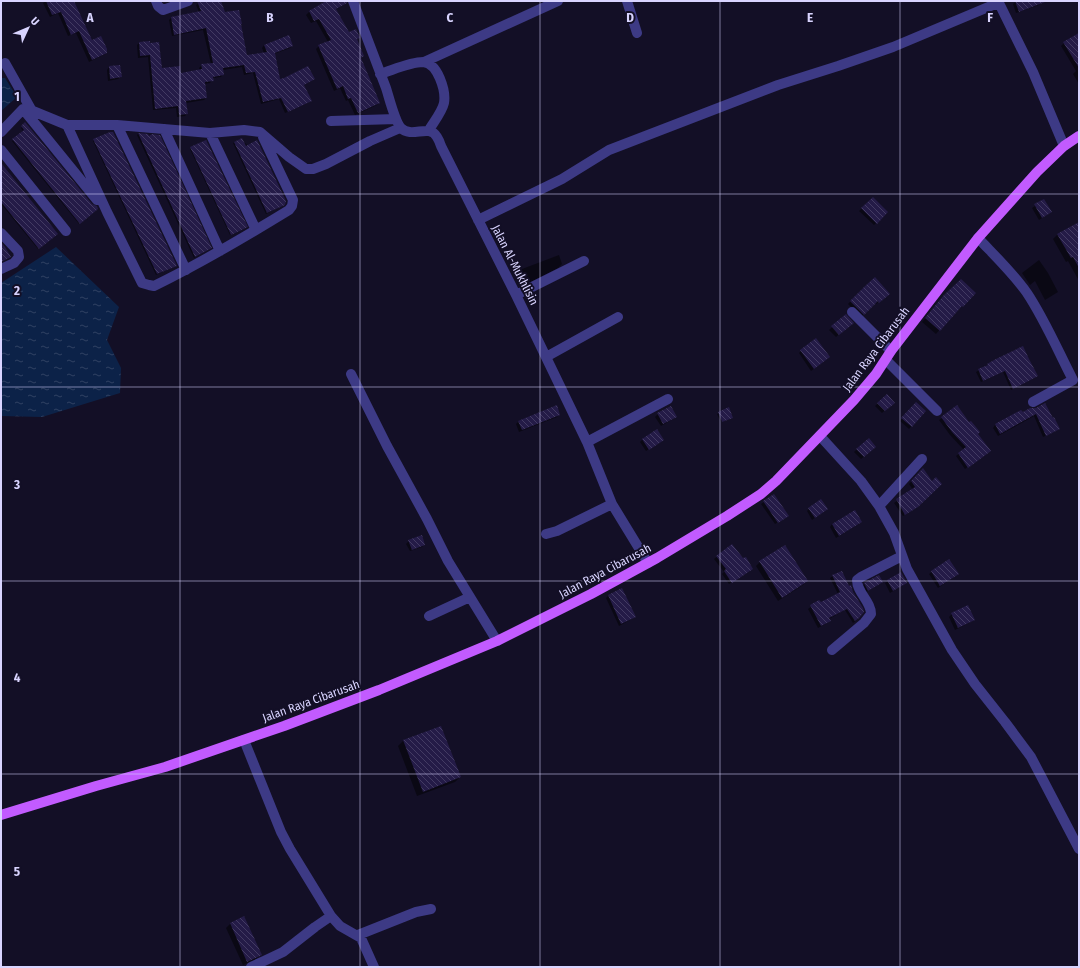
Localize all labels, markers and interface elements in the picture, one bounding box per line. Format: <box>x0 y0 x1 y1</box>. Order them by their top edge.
north arrow <box>8 8 48 48</box>
text: A <box>85 10 94 25</box>
text: B <box>266 10 274 25</box>
text: C <box>447 10 454 25</box>
text: D <box>626 10 634 25</box>
text: E <box>807 10 813 25</box>
text: F <box>987 10 993 25</box>
text: U <box>28 15 42 28</box>
text: 1 <box>14 89 20 104</box>
street label: Jalan Al-Mukhlisin <box>489 222 541 308</box>
text: 2 <box>13 283 20 298</box>
street label: Jalan Raya Cibarusah <box>840 304 912 394</box>
text: 3 <box>13 477 20 492</box>
street label: Jalan Raya Cibarusah <box>557 541 653 601</box>
text: 4 <box>14 670 21 685</box>
street label: Jalan Raya Cibarusah <box>261 677 361 725</box>
text: 5 <box>14 864 20 879</box>

